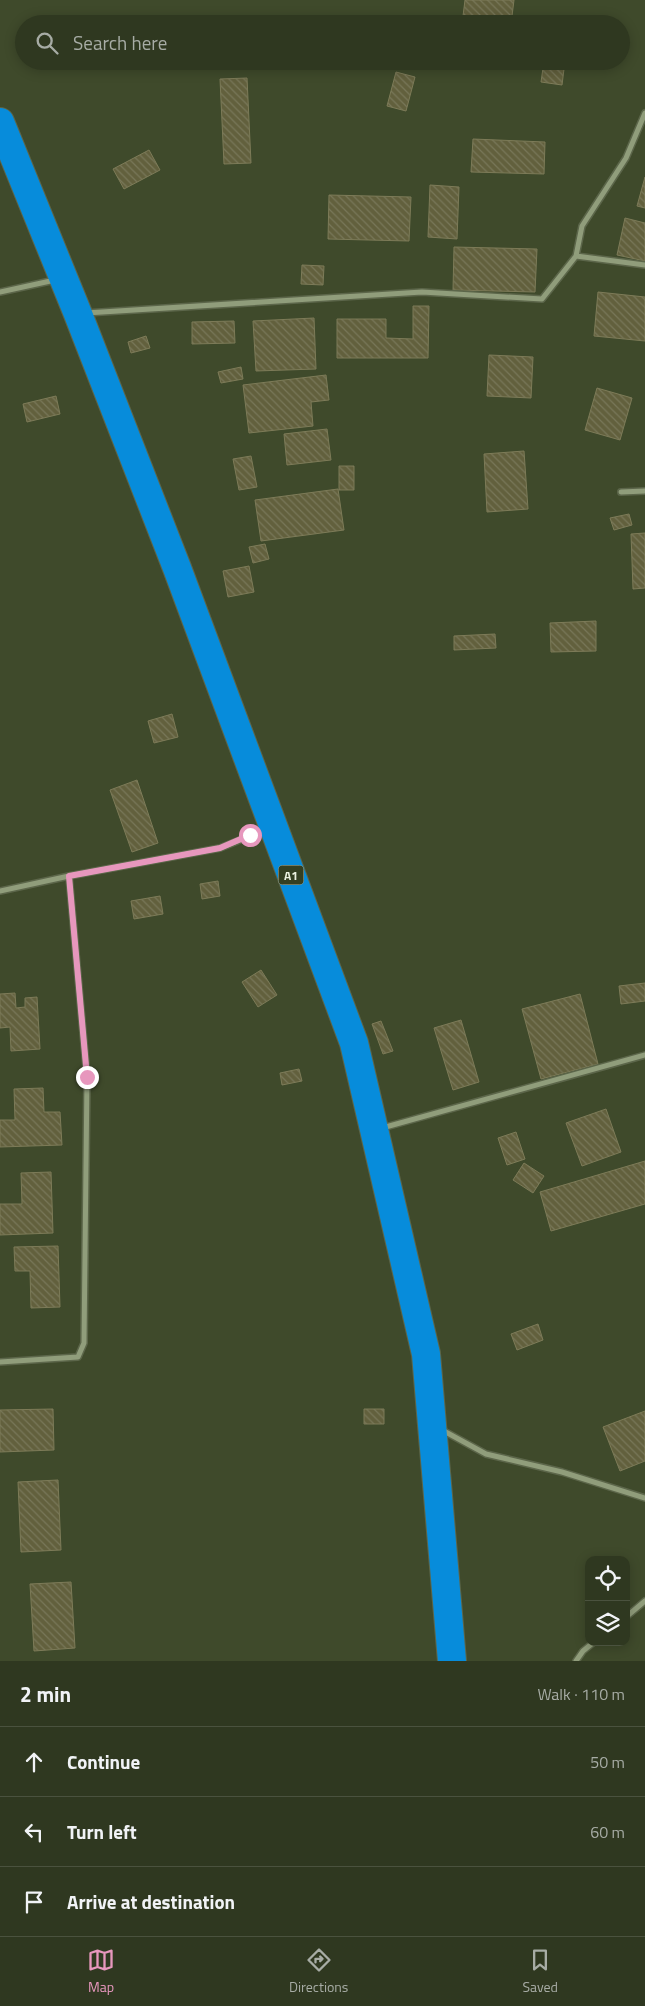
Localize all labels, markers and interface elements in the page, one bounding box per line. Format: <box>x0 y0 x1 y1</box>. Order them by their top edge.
search box <box>15 15 630 70</box>
text: Search here <box>73 28 167 57</box>
icon: search <box>33 29 61 57</box>
route start <box>239 824 262 847</box>
road number: A1 <box>278 866 304 884</box>
route end <box>76 1066 99 1089</box>
map controls <box>585 1556 630 1646</box>
button: locate <box>585 1556 630 1601</box>
button: layers <box>585 1601 630 1646</box>
text: 2 min <box>20 1678 71 1710</box>
text: Walk · 110 m <box>537 1682 625 1706</box>
text: Continue <box>67 1747 140 1776</box>
icon: ahead <box>20 1748 48 1776</box>
text: 50 m <box>590 1750 625 1774</box>
text: Turn left <box>67 1817 137 1846</box>
icon: left <box>20 1818 48 1846</box>
text: 60 m <box>590 1820 625 1844</box>
text: Arrive at destination <box>67 1887 235 1916</box>
icon: arrive <box>20 1888 48 1916</box>
tab: Map <box>87 1946 115 1997</box>
tab: Directions <box>289 1946 348 1997</box>
tab: Saved <box>522 1946 558 1997</box>

